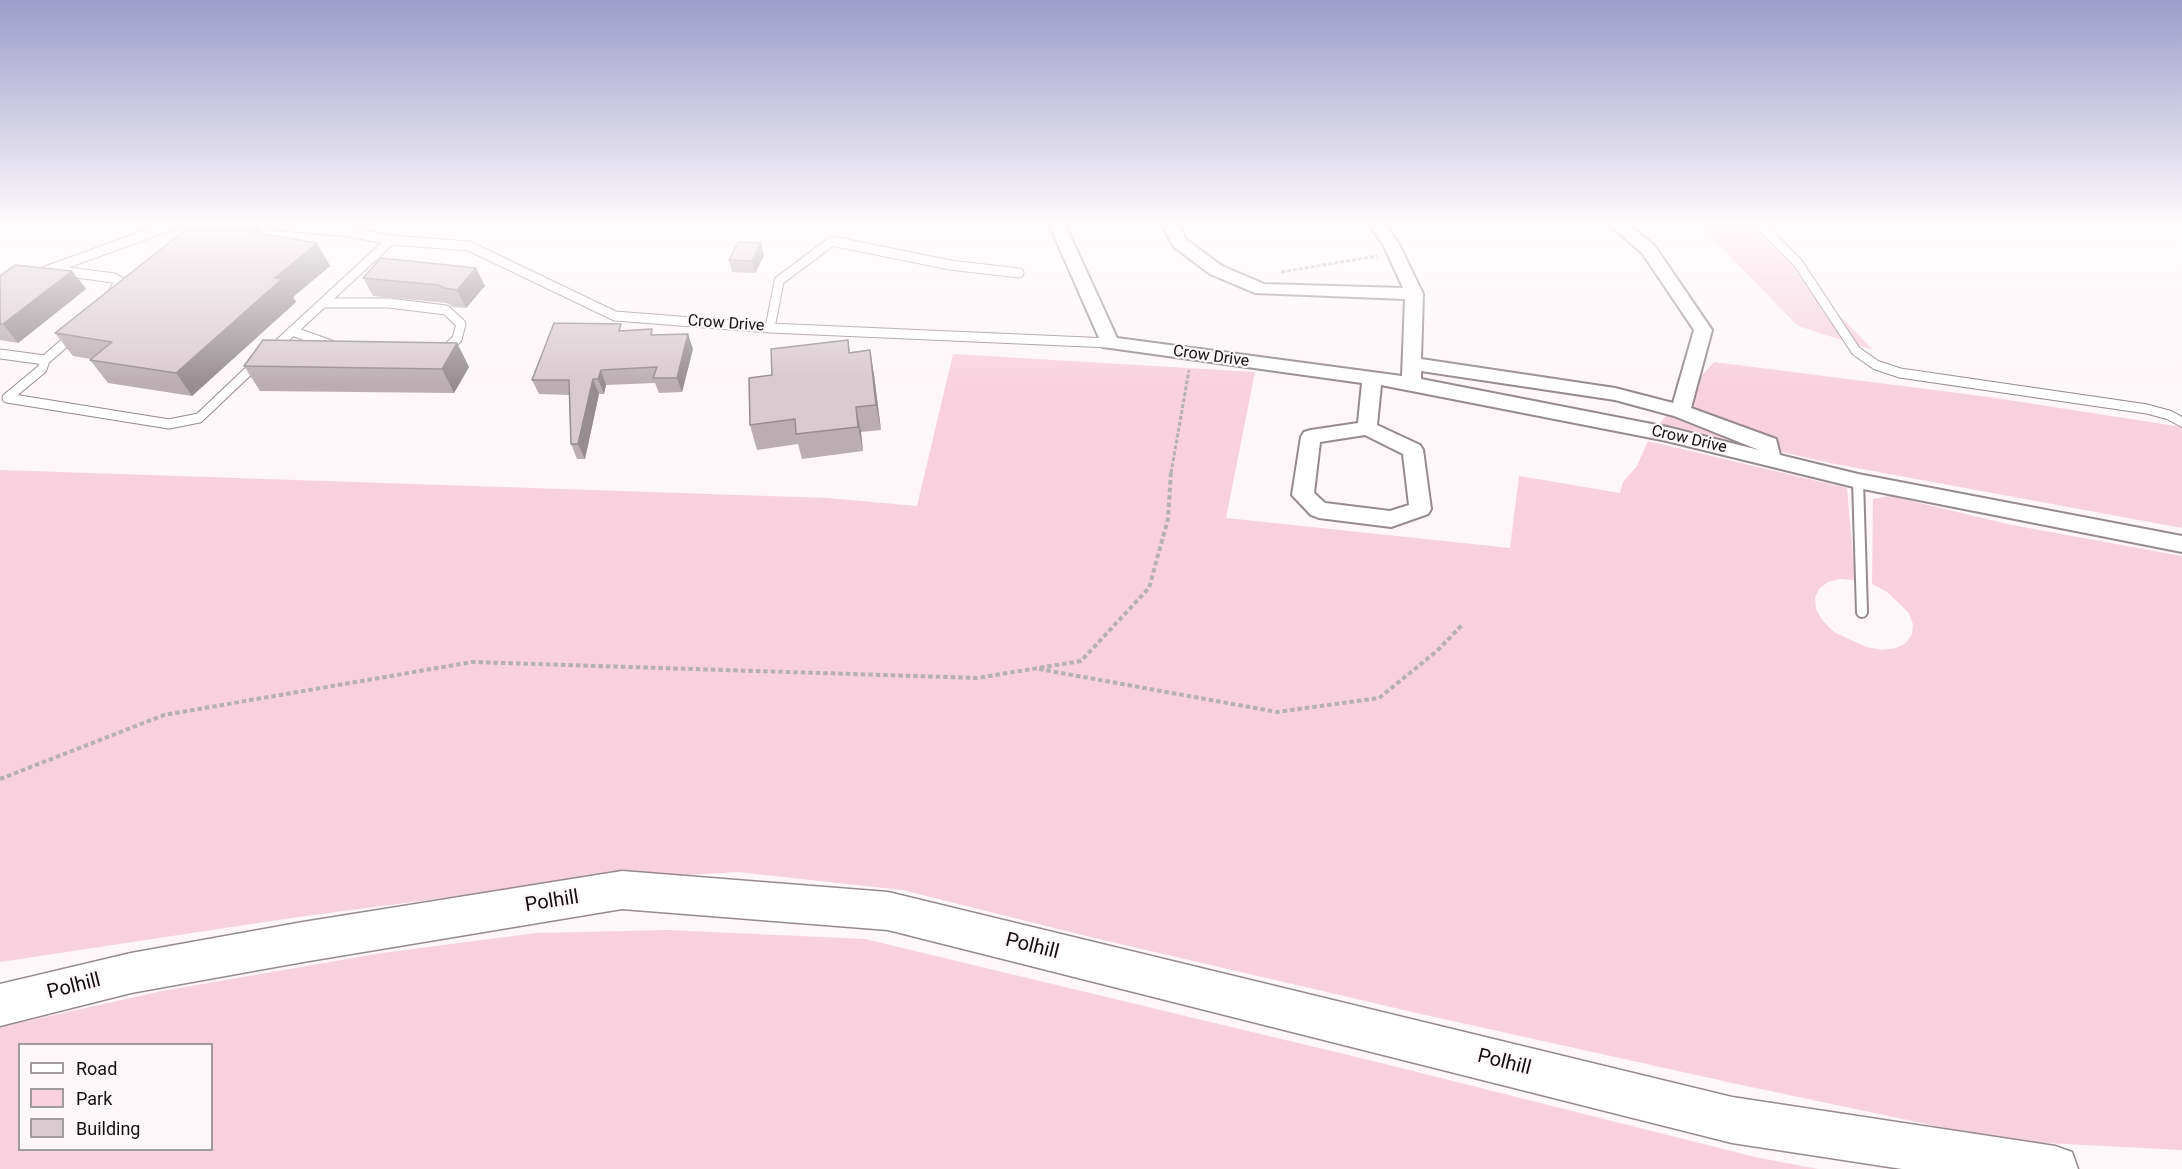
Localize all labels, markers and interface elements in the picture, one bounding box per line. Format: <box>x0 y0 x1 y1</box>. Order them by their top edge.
street label: Crow Drive <box>687 312 765 336</box>
street label: Crow Drive <box>1172 342 1250 372</box>
street label: Crow Drive <box>1649 422 1729 458</box>
street label: Polhill <box>523 886 581 918</box>
street label: Polhill <box>1003 929 1061 965</box>
street label: Polhill <box>45 969 103 1005</box>
legend <box>18 1043 213 1151</box>
street label: Polhill <box>1475 1045 1533 1081</box>
text: Road <box>76 1058 117 1079</box>
text: Park <box>76 1088 112 1109</box>
text: Building <box>76 1118 140 1139</box>

